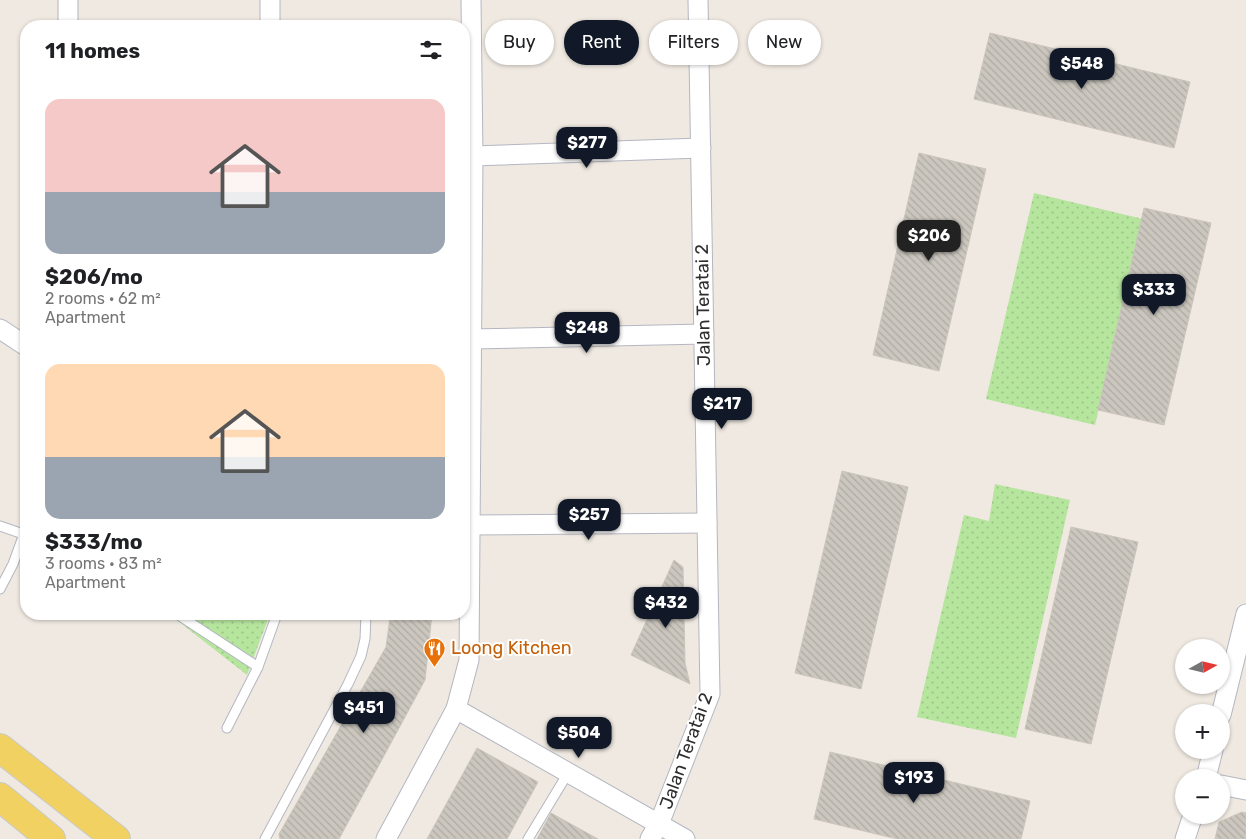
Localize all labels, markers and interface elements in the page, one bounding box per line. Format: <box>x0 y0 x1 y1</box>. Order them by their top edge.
chip: Buy <box>485 20 554 65</box>
chip: Rent <box>564 20 639 65</box>
chip: Filters <box>649 20 738 65</box>
chip: New <box>748 20 821 65</box>
icon: filters <box>417 36 445 64</box>
text: 11 homes <box>45 38 140 63</box>
pin: $548 <box>1052 48 1112 90</box>
text: $548 <box>1061 54 1103 73</box>
pin: $277 <box>557 126 617 169</box>
icon: home <box>200 131 290 221</box>
text: $277 <box>567 133 607 152</box>
pin: $206 <box>899 220 959 262</box>
text: $206 <box>908 226 950 245</box>
street label: Jalan Teratai 2 <box>691 244 715 366</box>
text: $206/mo <box>45 264 143 289</box>
pin: $333 <box>1124 274 1184 316</box>
text: $333 <box>1133 280 1175 299</box>
text: 2 rooms · 62 m² <box>45 289 161 308</box>
text: Apartment <box>45 308 125 327</box>
pin: $248 <box>557 312 617 354</box>
text: $248 <box>566 318 608 337</box>
pin: $217 <box>692 388 752 430</box>
text: $217 <box>703 394 741 413</box>
icon: home <box>200 396 290 486</box>
pin: $257 <box>559 498 619 541</box>
text: $257 <box>569 505 609 524</box>
text: $333/mo <box>45 529 143 554</box>
text: 3 rooms · 83 m² <box>45 554 162 573</box>
text: Apartment <box>45 573 125 592</box>
pin: $432 <box>636 586 696 629</box>
text: $432 <box>645 593 687 612</box>
restaurant icon: Loong Kitchen <box>423 636 447 667</box>
place label: Loong Kitchen <box>451 637 572 659</box>
north arrow <box>1175 639 1230 694</box>
map controls <box>1175 639 1230 824</box>
street label: Jalan Teratai 2 <box>655 690 717 812</box>
pin: $451 <box>334 692 394 734</box>
text: $451 <box>344 698 384 717</box>
button: + <box>1175 704 1230 759</box>
pin: $504 <box>549 716 609 759</box>
text: $504 <box>558 723 600 742</box>
pin: $193 <box>884 762 944 804</box>
text: $193 <box>894 768 934 787</box>
button: − <box>1175 769 1230 824</box>

